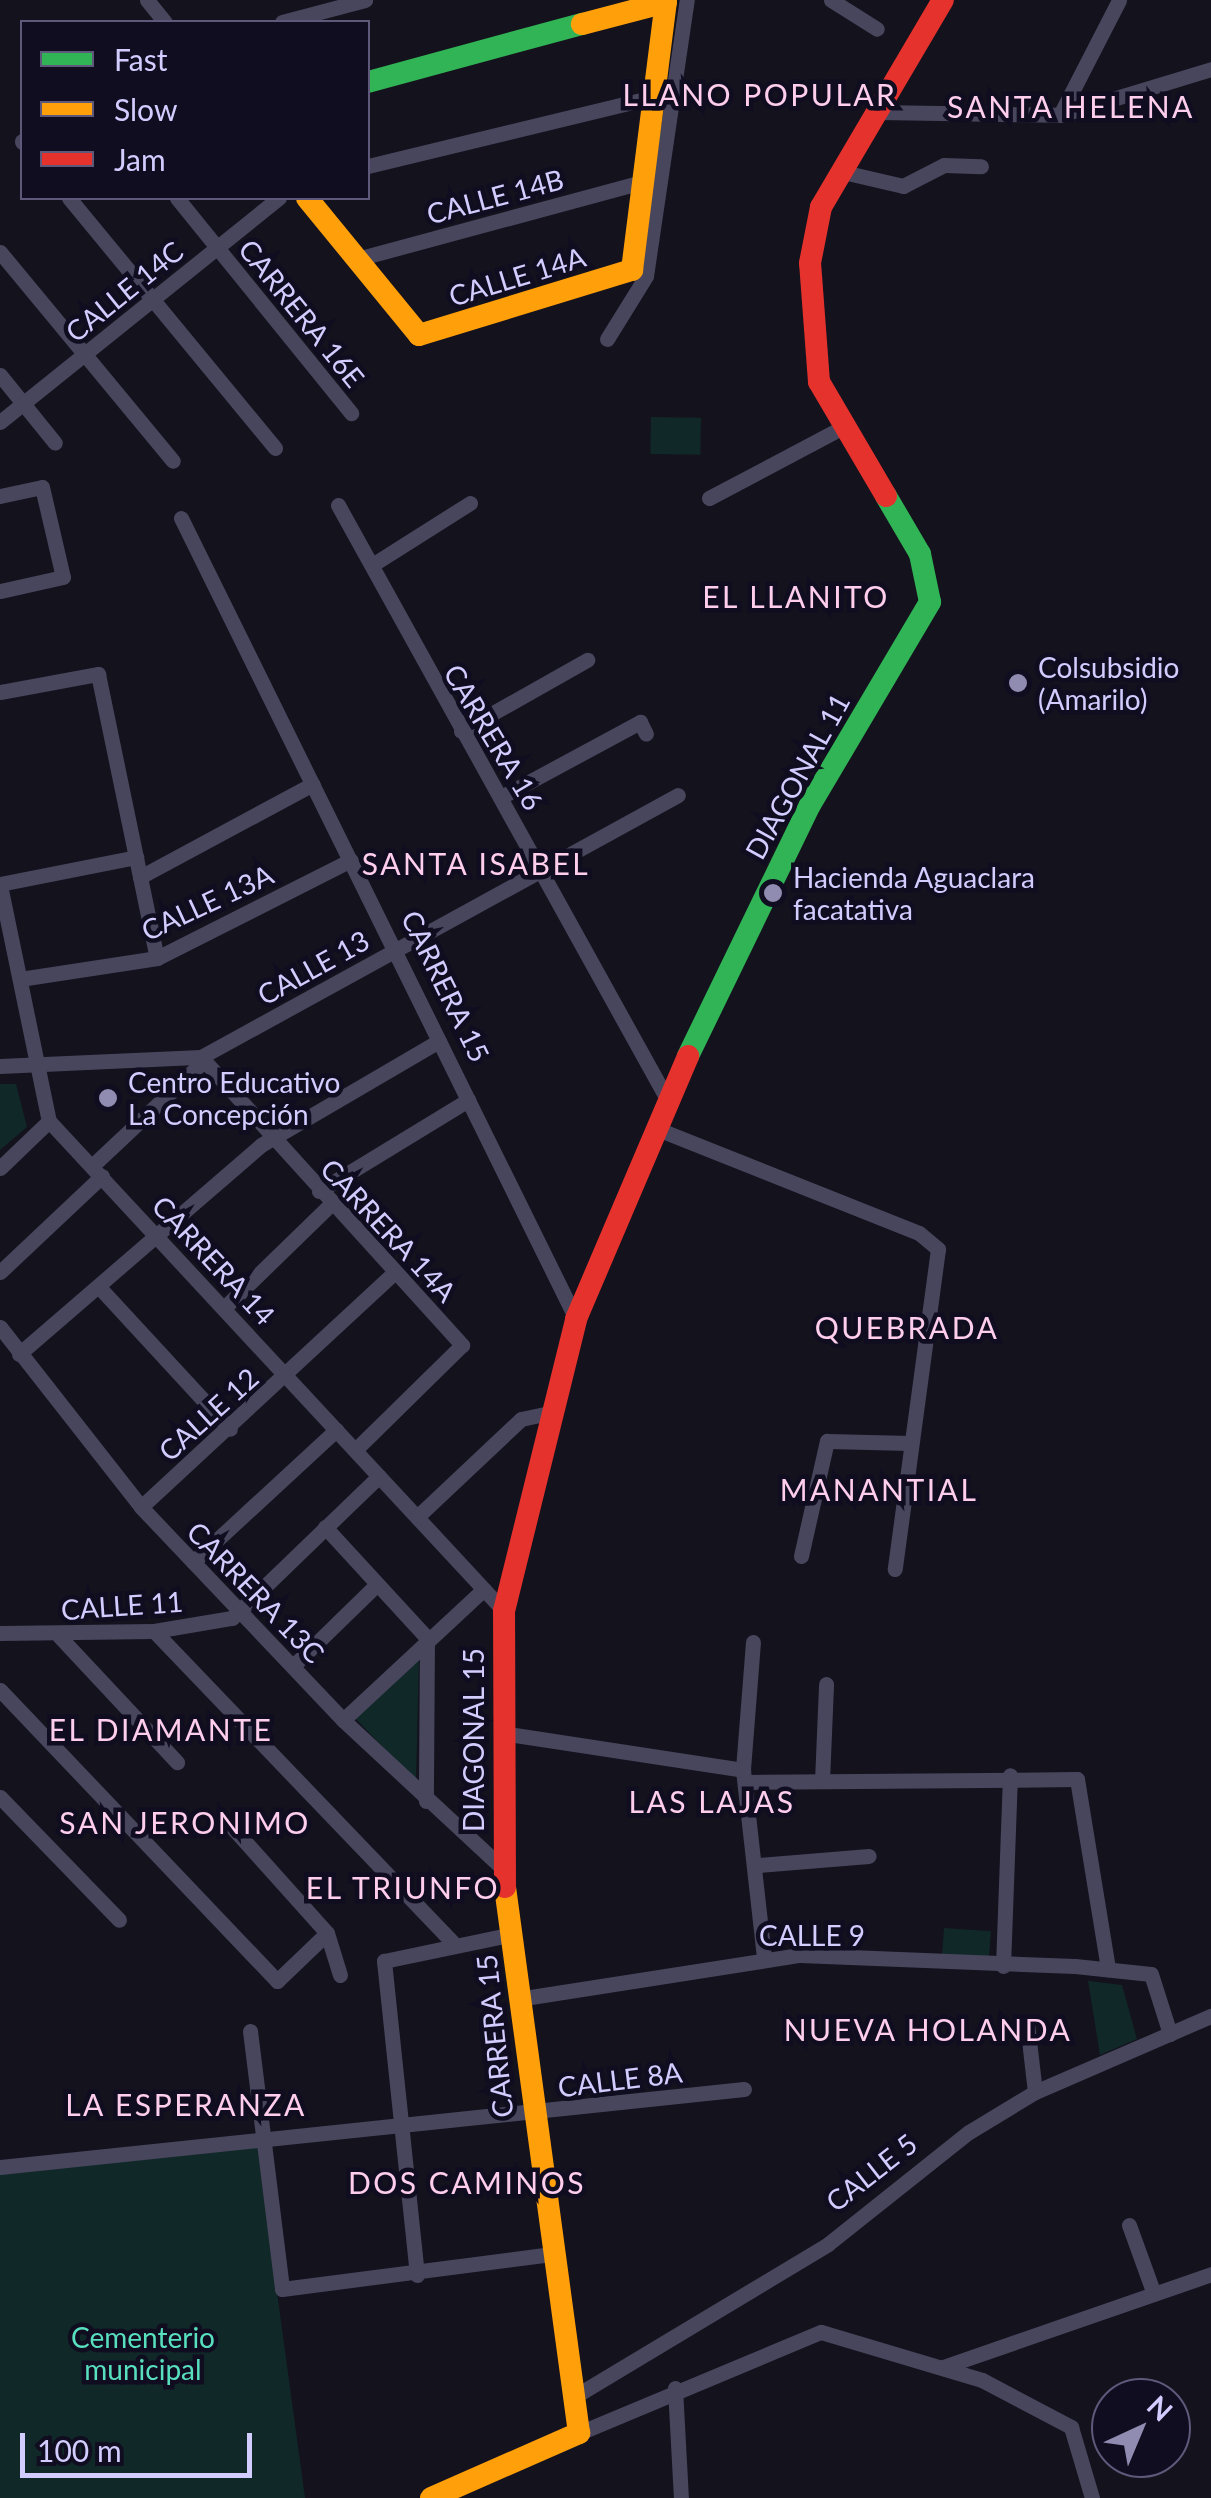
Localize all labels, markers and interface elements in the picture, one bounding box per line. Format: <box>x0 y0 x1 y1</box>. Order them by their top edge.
legend <box>20 20 370 200</box>
text: Fast <box>114 41 168 77</box>
district label: LLANO POPULAR <box>623 76 897 112</box>
district label: SANTA HELENA <box>947 88 1195 124</box>
text: Slow <box>114 91 177 127</box>
text: Jam <box>114 141 166 177</box>
street label: CALLE 14B <box>423 162 567 230</box>
street label: CARRERA 16E <box>232 232 372 394</box>
street label: CALLE 14C <box>59 234 189 348</box>
street label: CALLE 14A <box>445 239 589 313</box>
district label: EL LLANITO <box>702 578 890 614</box>
place label: Colsubsidio (Amarilo) <box>1038 650 1179 716</box>
street label: CARRERA 16 <box>437 658 551 816</box>
marker: Colsubsidio (Amarilo) <box>1007 672 1029 694</box>
street label: DIAGONAL 11 <box>738 687 856 865</box>
district label: SANTA ISABEL <box>361 845 591 881</box>
street label: CALLE 13A <box>136 857 278 947</box>
place label: Hacienda Aguaclara facatativa <box>793 860 1036 926</box>
marker: Hacienda Aguaclara facatativa <box>762 882 784 904</box>
street label: CARRERA 15 <box>395 904 497 1068</box>
street label: CALLE 13 <box>251 923 375 1011</box>
place label: Centro Educativo La Concepción <box>128 1065 340 1131</box>
marker: Centro Educativo La Concepción <box>97 1087 119 1109</box>
street label: CARRERA 14A <box>314 1151 464 1309</box>
street label: CARRERA 14 <box>145 1188 283 1332</box>
district label: QUEBRADA <box>815 1309 999 1345</box>
street label: CALLE 12 <box>151 1361 265 1467</box>
district label: MANANTIAL <box>780 1471 978 1507</box>
street label: CARRERA 13C <box>180 1514 332 1670</box>
street label: CALLE 11 <box>60 1584 184 1626</box>
street label: DIAGONAL 15 <box>456 1648 490 1832</box>
district label: EL DIAMANTE <box>48 1711 274 1747</box>
district label: LAS LAJAS <box>629 1783 795 1819</box>
district label: SAN JERONIMO <box>59 1804 311 1840</box>
district label: EL TRIUNFO <box>305 1869 501 1905</box>
street label: CALLE 9 <box>759 1918 865 1952</box>
street label: CARRERA 15 <box>469 1952 519 2120</box>
district label: NUEVA HOLANDA <box>783 2011 1073 2047</box>
street label: CALLE 8A <box>556 2055 684 2103</box>
district label: LA ESPERANZA <box>65 2086 307 2122</box>
street label: CALLE 5 <box>819 2126 923 2218</box>
district label: DOS CAMINOS <box>348 2164 586 2200</box>
park label: Cementerio municipal <box>71 2320 215 2386</box>
north arrow <box>1091 2378 1191 2478</box>
text: N <box>1141 2388 1180 2428</box>
scale bar <box>25 2413 258 2475</box>
text: 100 m <box>37 2432 122 2468</box>

